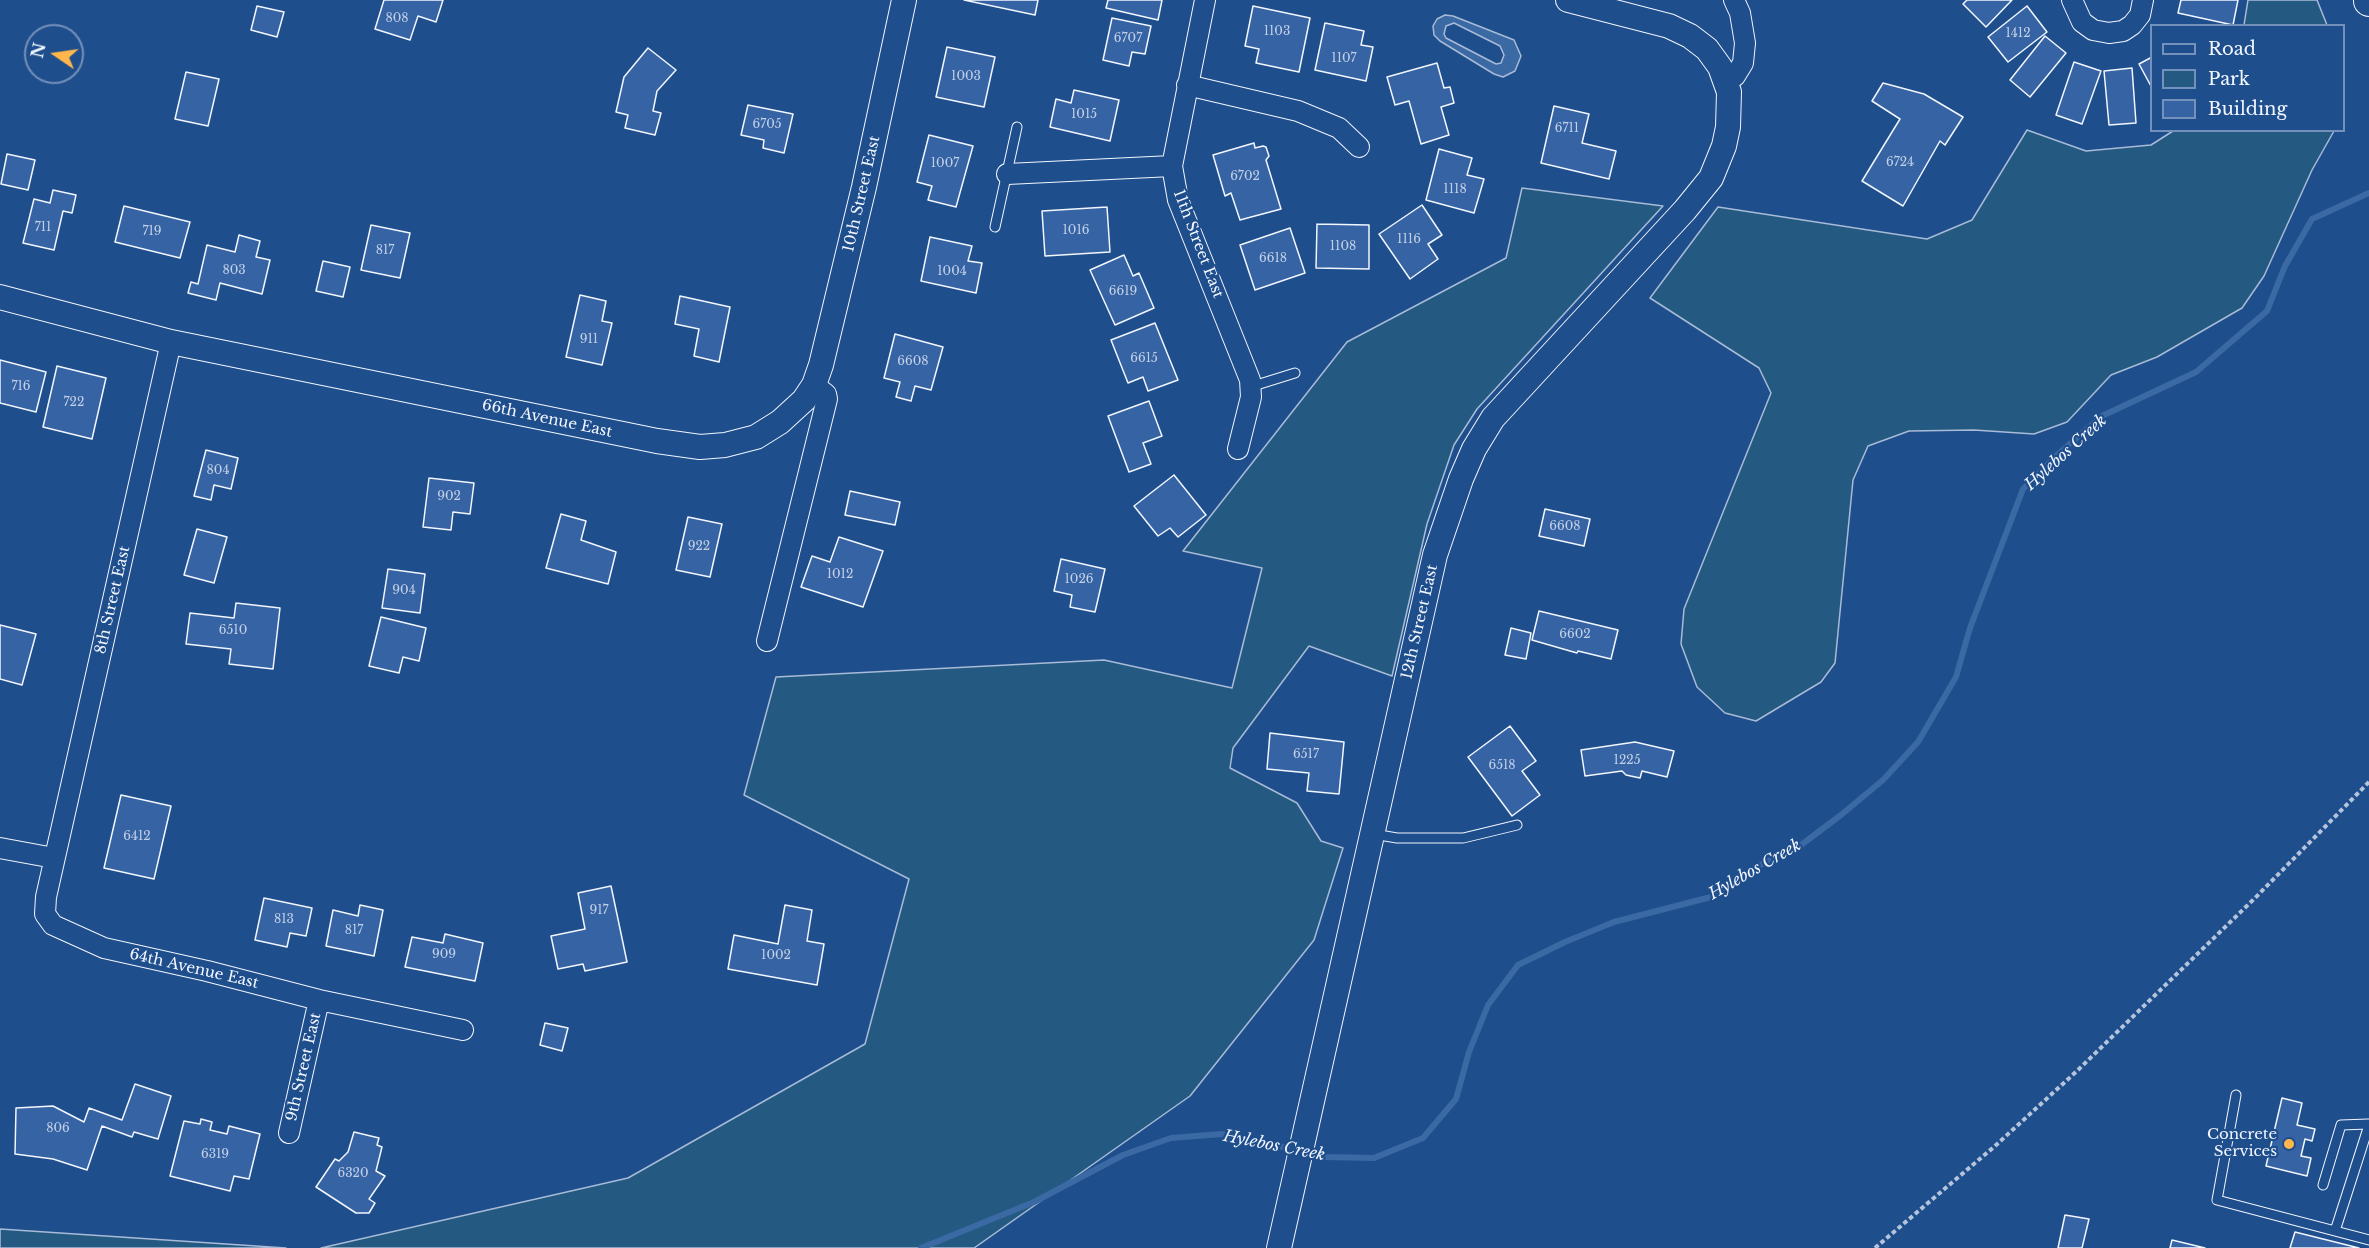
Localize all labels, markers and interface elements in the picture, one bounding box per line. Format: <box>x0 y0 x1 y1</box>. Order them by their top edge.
house number: 808 <box>385 12 409 26</box>
north arrow <box>24 24 84 84</box>
legend <box>2150 24 2345 132</box>
house number: 1103 <box>1264 25 1290 39</box>
house number: 1412 <box>2005 27 2031 41</box>
house number: 6707 <box>1114 32 1142 46</box>
text: Road <box>2208 38 2256 60</box>
text: N <box>27 41 50 60</box>
house number: 1107 <box>1331 52 1357 66</box>
text: Park <box>2208 68 2250 90</box>
house number: 1003 <box>951 70 981 84</box>
text: Building <box>2208 98 2287 120</box>
house number: 1015 <box>1071 108 1097 122</box>
house number: 6705 <box>752 118 782 132</box>
house number: 6711 <box>1555 122 1579 136</box>
street label: 10th Street East <box>840 134 884 254</box>
house number: 6724 <box>1886 156 1914 170</box>
house number: 1007 <box>931 157 959 171</box>
house number: 6702 <box>1230 170 1260 184</box>
house number: 1118 <box>1443 183 1467 197</box>
street label: 11th Street East <box>1169 187 1227 301</box>
house number: 711 <box>35 221 51 235</box>
house number: 1016 <box>1063 224 1089 238</box>
house number: 719 <box>142 225 162 239</box>
house number: 1116 <box>1397 233 1421 247</box>
house number: 1108 <box>1330 240 1356 254</box>
house number: 817 <box>376 244 394 258</box>
house number: 6618 <box>1259 252 1287 266</box>
house number: 803 <box>222 264 246 278</box>
house number: 1004 <box>937 265 967 279</box>
house number: 6619 <box>1109 285 1137 299</box>
house number: 911 <box>580 333 598 347</box>
house number: 6615 <box>1130 352 1158 366</box>
house number: 6608 <box>897 355 929 369</box>
house number: 716 <box>11 380 31 394</box>
house number: 722 <box>64 396 84 410</box>
street label: 66th Avenue East <box>480 396 614 442</box>
water label: Hylebos Creek <box>2021 411 2111 495</box>
house number: 804 <box>207 464 229 478</box>
house number: 902 <box>437 490 461 504</box>
house number: 6608 <box>1549 520 1581 534</box>
house number: 922 <box>688 540 710 554</box>
street label: 8th Street East <box>92 544 134 656</box>
street label: 12th Street East <box>1398 563 1442 681</box>
house number: 1012 <box>827 568 853 582</box>
house number: 1026 <box>1064 573 1094 587</box>
house number: 904 <box>392 584 416 598</box>
house number: 6510 <box>219 624 247 638</box>
house number: 6602 <box>1559 628 1591 642</box>
house number: 6517 <box>1293 748 1319 762</box>
house number: 1225 <box>1614 754 1640 768</box>
house number: 6518 <box>1488 759 1516 773</box>
house number: 6412 <box>123 830 151 844</box>
water label: Hylebos Creek <box>1705 836 1805 904</box>
house number: 917 <box>589 904 609 918</box>
house number: 813 <box>274 913 294 927</box>
house number: 817 <box>345 924 363 938</box>
street label: 64th Avenue East <box>128 945 260 993</box>
house number: 909 <box>432 948 456 962</box>
house number: 1002 <box>761 949 791 963</box>
street label: 9th Street East <box>283 1011 325 1123</box>
house number: 806 <box>46 1122 70 1136</box>
place label: Concrete Services <box>2207 1126 2277 1161</box>
water label: Hylebos Creek <box>1221 1127 1327 1165</box>
marker: Concrete Services <box>2282 1137 2296 1151</box>
house number: 6319 <box>201 1148 229 1162</box>
house number: 6320 <box>337 1167 369 1181</box>

